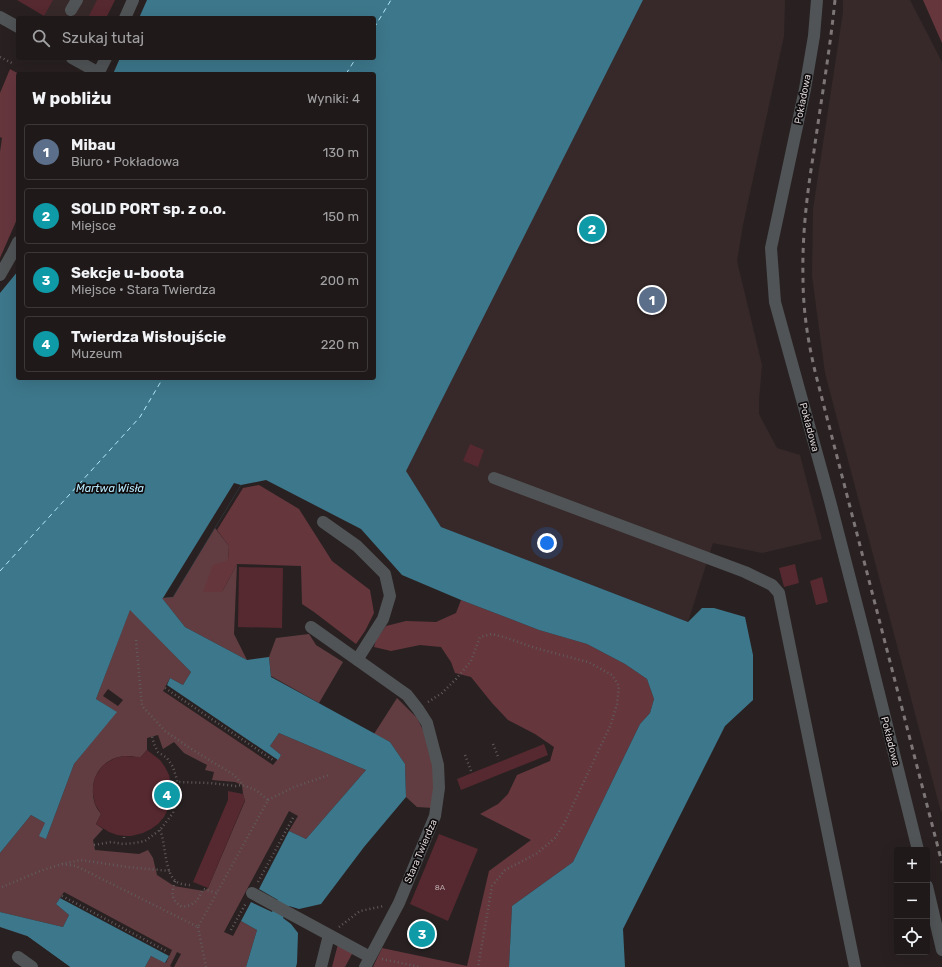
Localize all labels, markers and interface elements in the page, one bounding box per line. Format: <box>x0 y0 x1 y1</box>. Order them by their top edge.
search box <box>16 16 376 60</box>
icon: search <box>30 27 52 49</box>
text: Szukaj tutaj <box>62 29 144 47</box>
street label: Pokładowa <box>792 73 814 125</box>
text: W pobliżu <box>32 88 111 108</box>
text: Wyniki: 4 <box>307 91 360 106</box>
text: Mibau <box>71 136 116 154</box>
text: 1 <box>43 145 49 160</box>
text: 130 m <box>323 145 359 160</box>
text: Biuro · Pokładowa <box>71 154 179 169</box>
text: SOLID PORT sp. z o.o. <box>71 200 226 218</box>
text: 2 <box>42 209 50 224</box>
text: 150 m <box>323 209 359 224</box>
pin: 2 <box>579 214 605 244</box>
text: Miejsce <box>71 218 116 233</box>
text: Sekcje u-boota <box>71 264 184 282</box>
text: 3 <box>42 273 50 288</box>
text: 200 m <box>320 273 359 288</box>
text: Miejsce · Stara Twierdza <box>71 282 216 297</box>
pin: 1 <box>639 285 665 315</box>
text: Twierdza Wisłoujście <box>71 328 226 346</box>
text: 4 <box>42 337 50 352</box>
text: 220 m <box>321 337 359 352</box>
text: Muzeum <box>71 346 122 361</box>
street label: Pokładowa <box>797 401 821 453</box>
water label: Martwa Wisła <box>76 482 145 495</box>
your location <box>537 533 557 553</box>
street label: Pokładowa <box>878 715 902 767</box>
pin: 4 <box>154 780 180 810</box>
street label: Stara Twierdza <box>402 818 440 885</box>
map controls <box>894 847 930 955</box>
button: + <box>894 847 930 883</box>
house number: 8A <box>435 883 446 892</box>
button: − <box>894 883 930 919</box>
pin: 3 <box>409 919 435 949</box>
button: locate <box>894 919 930 955</box>

